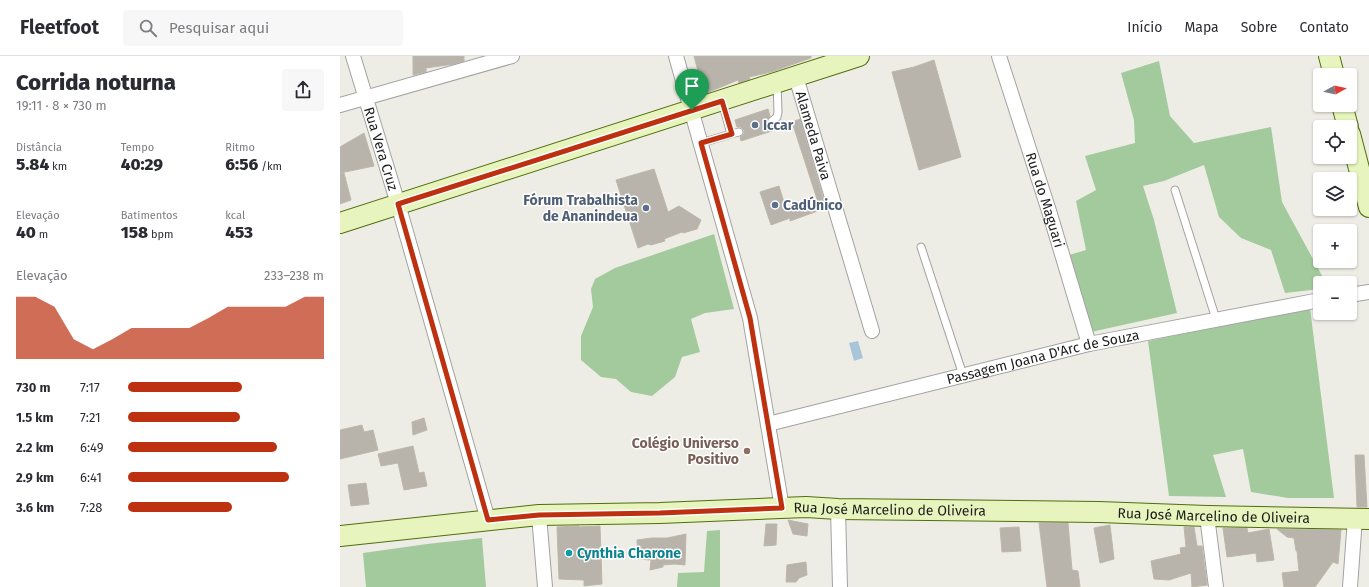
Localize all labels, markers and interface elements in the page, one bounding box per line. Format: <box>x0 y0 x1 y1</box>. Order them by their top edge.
search box <box>123 10 403 46</box>
text: Fleetfoot <box>20 16 99 39</box>
icon: search <box>137 17 159 39</box>
text: Pesquisar aqui <box>169 19 269 37</box>
text: Início <box>1127 19 1162 36</box>
text: Mapa <box>1184 19 1219 36</box>
text: Sobre <box>1241 19 1277 36</box>
text: Contato <box>1299 19 1349 36</box>
north arrow <box>1313 68 1357 112</box>
map controls <box>1313 68 1357 320</box>
text: Corrida noturna <box>16 69 176 96</box>
button: share <box>282 69 324 111</box>
pin <box>675 69 709 110</box>
icon: arrive <box>681 75 703 97</box>
street label: Alameda Paiva <box>792 89 834 182</box>
text: 19:11 · 8 × 730 m <box>16 98 107 113</box>
street label: Rua Vera Cruz <box>360 105 401 193</box>
place label: Iccar <box>763 117 794 134</box>
marker: Iccar <box>750 120 760 130</box>
button: locate <box>1313 120 1357 164</box>
text: Distância <box>16 141 62 154</box>
text: Tempo <box>121 141 154 154</box>
text: Ritmo <box>225 141 255 154</box>
street label: Rua do Maguari <box>1022 150 1067 250</box>
text: 5.84 <box>16 154 49 175</box>
text: 40:29 <box>121 154 163 175</box>
text: 6:56 <box>225 154 258 175</box>
text: km <box>49 160 67 173</box>
text: /km <box>258 160 282 173</box>
button: layers <box>1313 172 1357 216</box>
place label: Fórum Trabalhista de Ananindeua <box>523 192 638 225</box>
place label: CadÚnico <box>783 196 843 214</box>
marker: CadÚnico <box>770 200 780 210</box>
marker: Fórum Trabalhista de Ananindeua <box>641 203 651 213</box>
text: Elevação <box>16 209 60 222</box>
text: Batimentos <box>121 209 178 222</box>
text: kcal <box>225 209 245 222</box>
text: 40 <box>16 222 36 243</box>
text: 158 <box>121 222 148 243</box>
text: 453 <box>225 222 253 243</box>
button: + <box>1313 224 1357 268</box>
text: m <box>36 228 48 241</box>
text: bpm <box>148 228 173 241</box>
text: Elevação <box>16 268 68 283</box>
text: 233–238 m <box>264 268 324 283</box>
button: − <box>1313 276 1357 320</box>
street label: Passagem Joana D'Arc de Souza <box>945 327 1141 388</box>
text: 730 m <box>16 380 50 395</box>
text: 7:17 <box>80 380 100 395</box>
text: 1.5 km <box>16 410 54 425</box>
text: 7:21 <box>80 410 101 425</box>
place label: Colégio Universo Positivo <box>632 435 739 468</box>
text: 2.2 km <box>16 440 54 455</box>
text: 6:49 <box>80 440 103 455</box>
marker: Colégio Universo Positivo <box>742 446 752 456</box>
text: 2.9 km <box>16 470 54 485</box>
text: 6:41 <box>80 470 102 485</box>
street label: Rua José Marcelino de Oliveira <box>793 499 986 520</box>
text: 3.6 km <box>16 500 54 515</box>
text: 7:28 <box>80 500 103 515</box>
street label: Rua José Marcelino de Oliveira <box>1117 505 1310 527</box>
place label: Cynthia Charone <box>577 545 681 562</box>
marker: Cynthia Charone <box>564 548 574 558</box>

